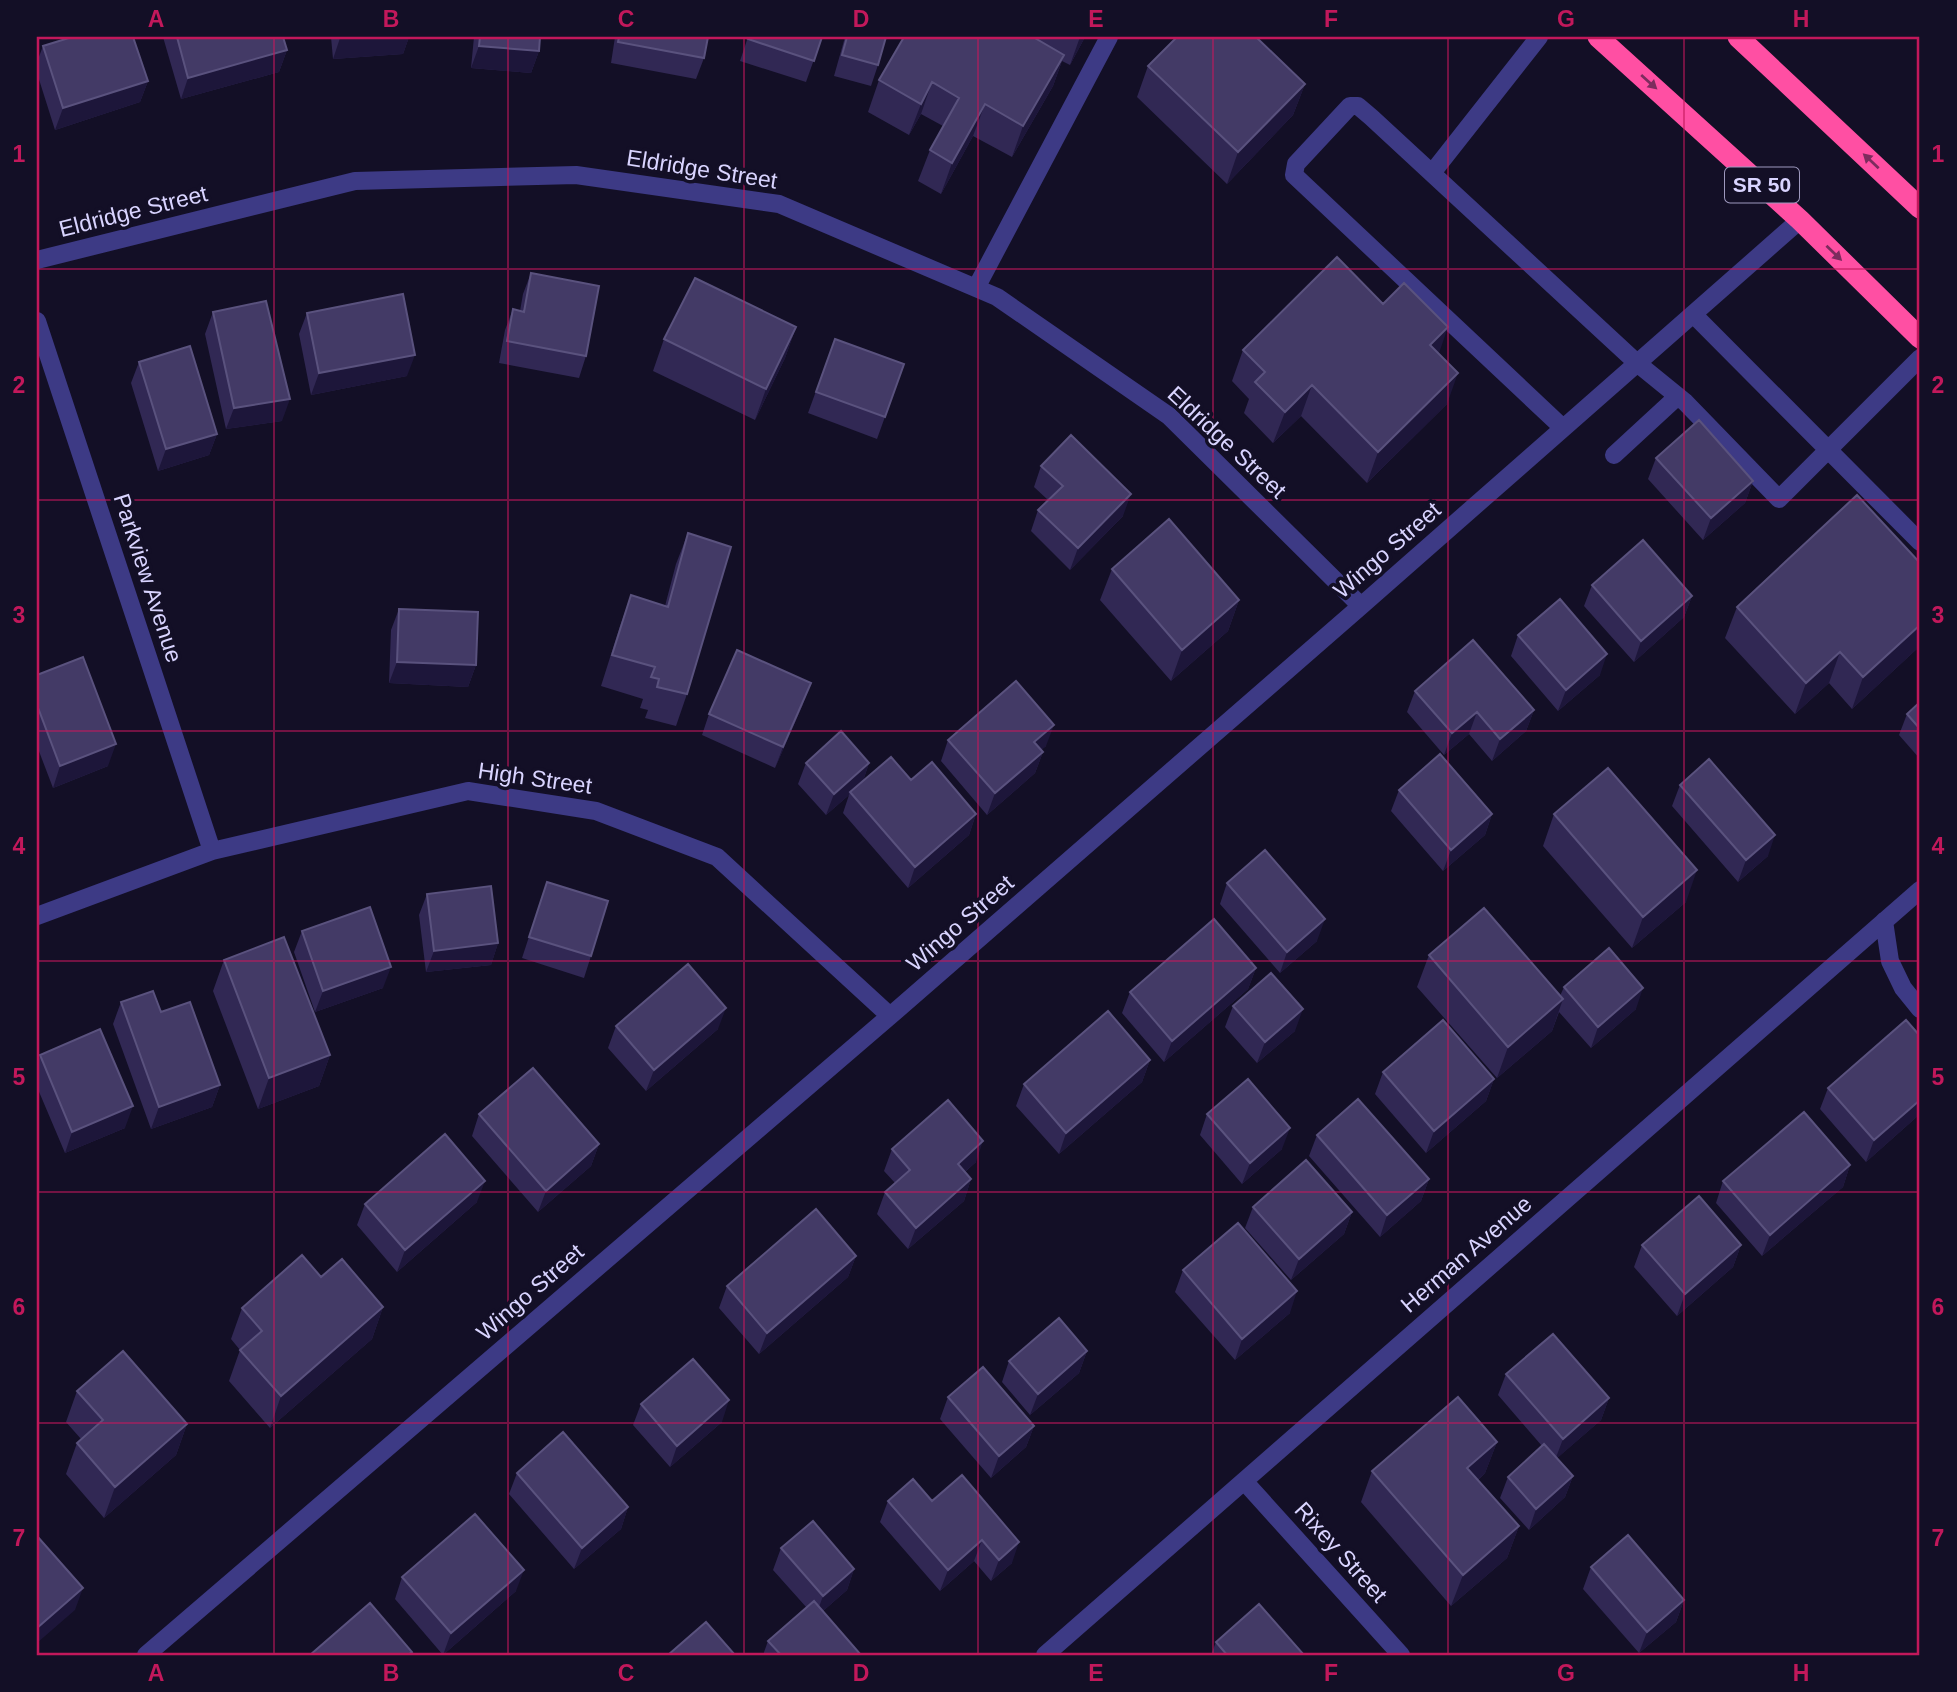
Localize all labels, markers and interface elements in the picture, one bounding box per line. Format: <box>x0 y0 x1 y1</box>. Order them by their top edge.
text: A <box>148 6 164 32</box>
text: B <box>383 6 399 32</box>
text: C <box>618 6 634 32</box>
text: D <box>853 6 869 32</box>
text: E <box>1088 6 1104 32</box>
text: F <box>1324 6 1338 32</box>
text: G <box>1557 6 1575 32</box>
text: H <box>1793 6 1809 32</box>
one-way arrow <box>1640 74 1658 90</box>
text: 1 <box>13 141 26 167</box>
text: 1 <box>1932 141 1945 167</box>
street label: Eldridge Street <box>625 144 780 194</box>
one-way arrow <box>1863 154 1880 170</box>
road number: SR 50 <box>1725 168 1799 202</box>
street label: Eldridge Street <box>56 180 211 242</box>
one-way arrow <box>1825 245 1842 261</box>
text: 2 <box>13 372 25 398</box>
text: 2 <box>1932 372 1944 398</box>
street label: Eldridge Street <box>1162 381 1292 504</box>
street label: Parkview Avenue <box>108 490 188 666</box>
street label: Wingo Street <box>1328 496 1446 603</box>
text: 3 <box>13 602 25 628</box>
text: 3 <box>1932 602 1944 628</box>
street label: High Street <box>476 757 594 799</box>
text: 4 <box>13 833 26 859</box>
text: 4 <box>1932 833 1945 859</box>
street label: Wingo Street <box>901 869 1019 976</box>
text: 5 <box>13 1064 26 1090</box>
text: 5 <box>1932 1064 1945 1090</box>
street label: Herman Avenue <box>1395 1190 1537 1318</box>
street label: Wingo Street <box>471 1238 589 1345</box>
text: 6 <box>13 1294 25 1320</box>
text: 6 <box>1932 1294 1944 1320</box>
street label: Rixey Street <box>1289 1497 1393 1608</box>
text: 7 <box>13 1525 25 1551</box>
text: 7 <box>1932 1525 1944 1551</box>
text: A <box>148 1660 164 1686</box>
text: B <box>383 1660 399 1686</box>
text: C <box>618 1660 634 1686</box>
text: D <box>853 1660 869 1686</box>
text: E <box>1088 1660 1104 1686</box>
text: F <box>1324 1660 1338 1686</box>
text: G <box>1557 1660 1575 1686</box>
text: H <box>1793 1660 1809 1686</box>

